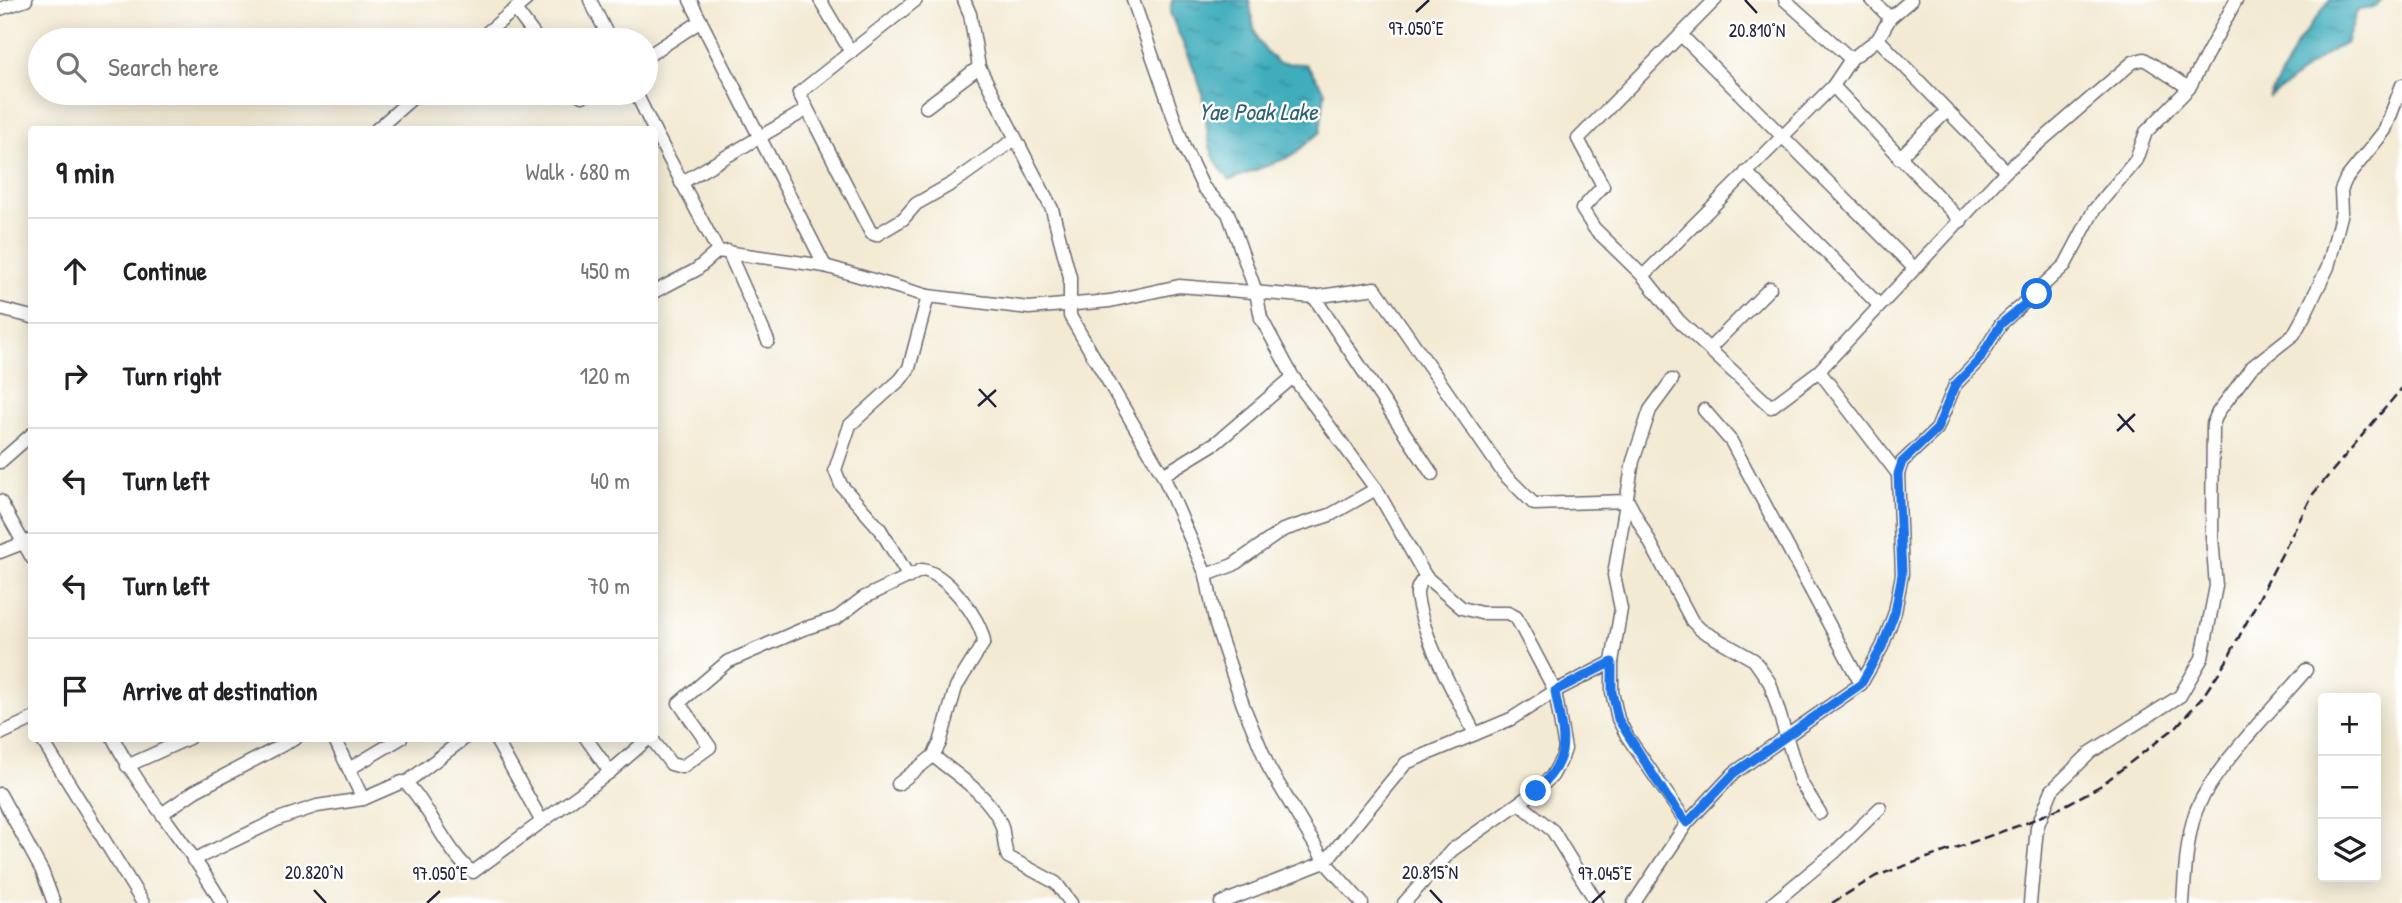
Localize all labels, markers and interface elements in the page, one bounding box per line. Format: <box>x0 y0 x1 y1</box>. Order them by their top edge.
text: 97.050°E <box>1388 16 1444 41</box>
text: 20.810°N <box>1729 18 1785 43</box>
search box <box>28 28 658 105</box>
icon: search <box>52 48 90 86</box>
text: Search here <box>108 49 219 84</box>
water label: Yae Poak Lake <box>1198 95 1319 127</box>
text: 9 min <box>56 152 115 192</box>
text: Walk · 680 m <box>526 156 630 187</box>
icon: ahead <box>56 252 94 290</box>
text: Continue <box>123 253 207 288</box>
text: 450 m <box>580 255 630 286</box>
route start <box>2021 278 2052 309</box>
icon: right <box>56 357 94 395</box>
text: Turn right <box>123 358 221 393</box>
text: 120 m <box>580 360 630 391</box>
icon: left <box>56 462 94 500</box>
text: Turn left <box>123 463 209 498</box>
text: 40 m <box>590 465 630 496</box>
icon: left <box>56 567 94 605</box>
text: Turn left <box>123 568 209 603</box>
text: 70 m <box>587 570 630 601</box>
icon: arrive <box>56 672 94 710</box>
text: Arrive at destination <box>123 673 318 708</box>
map controls <box>2318 693 2381 882</box>
button: + <box>2318 693 2381 756</box>
button: − <box>2318 756 2381 819</box>
route end <box>1520 775 1551 806</box>
button: layers <box>2318 819 2381 882</box>
text: 20.820°N <box>285 860 343 885</box>
text: 20.815°N <box>1402 860 1458 885</box>
text: 97.050°E <box>412 861 468 886</box>
text: 97.045°E <box>1578 861 1632 886</box>

